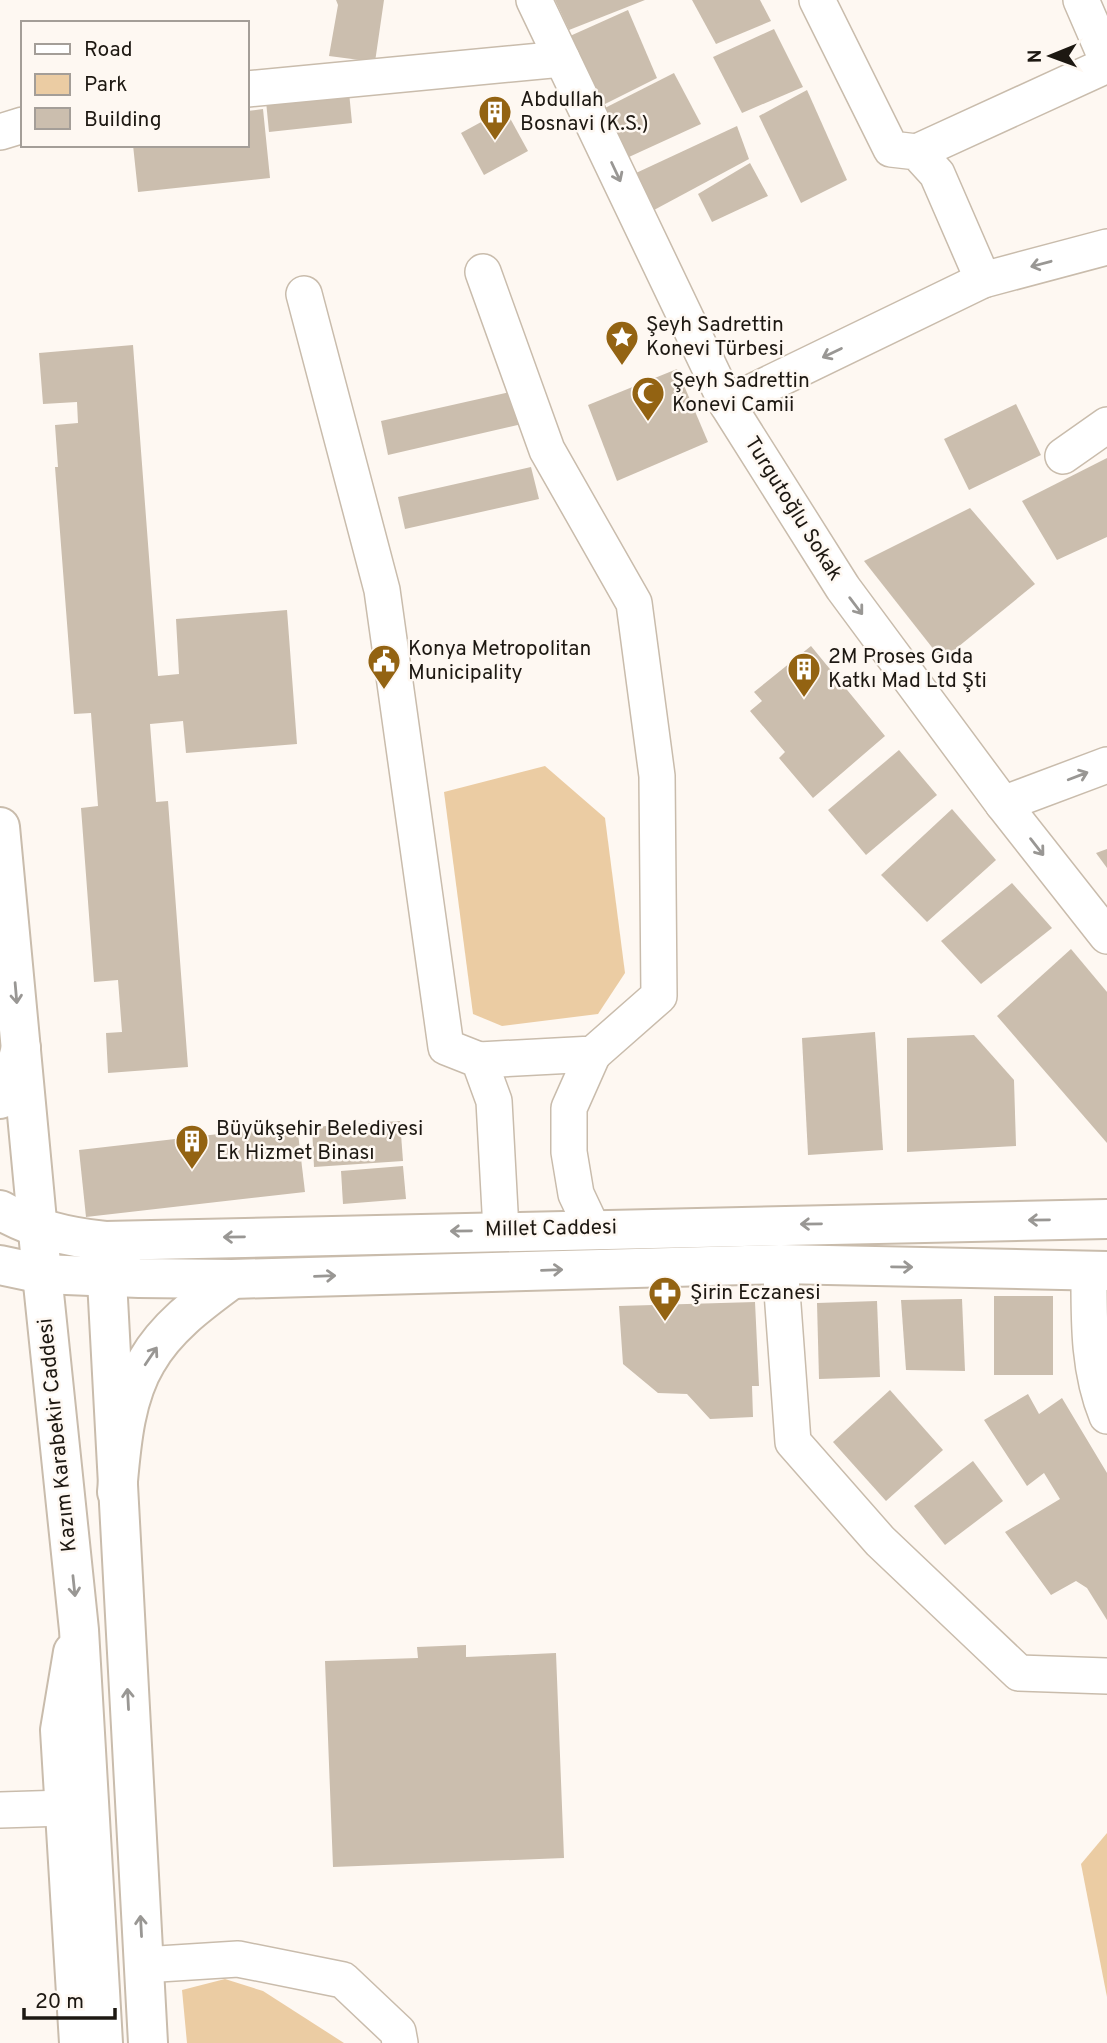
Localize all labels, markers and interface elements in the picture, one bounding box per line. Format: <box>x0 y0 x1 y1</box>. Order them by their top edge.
legend <box>21 21 248 147</box>
north arrow <box>1016 21 1086 91</box>
text: Road <box>84 37 133 64</box>
text: N <box>1024 49 1048 63</box>
text: Park <box>84 72 127 99</box>
place label: Abdullah Bosnavi (K.S.) <box>520 87 649 138</box>
building icon: Abdullah Bosnavi (K.S.) <box>476 93 514 142</box>
text: Building <box>84 107 162 134</box>
one-way arrow <box>610 161 624 182</box>
one-way arrow <box>1030 259 1052 272</box>
place label: Şeyh Sadrettin Konevi Türbesi <box>646 312 784 363</box>
place icon: Şeyh Sadrettin Konevi Türbesi <box>603 318 641 367</box>
one-way arrow <box>822 347 843 360</box>
place label: Şeyh Sadrettin Konevi Camii <box>672 368 810 419</box>
mosque icon: Şeyh Sadrettin Konevi Camii <box>629 374 667 423</box>
street label: Turgutoğlu Sokak <box>738 432 848 586</box>
one-way arrow <box>849 596 864 615</box>
place label: Konya Metropolitan Municipality <box>408 636 591 687</box>
public building icon: Konya Metropolitan Municipality <box>365 642 403 691</box>
place label: 2M Proses Gıda Katkı Mad Ltd Şti <box>828 644 987 695</box>
building icon: 2M Proses Gıda Katkı Mad Ltd Şti <box>785 650 823 699</box>
one-way arrow <box>1067 769 1089 781</box>
one-way arrow <box>1029 837 1044 856</box>
one-way arrow <box>9 981 22 1003</box>
place label: Büyükşehir Belediyesi Ek Hizmet Binası <box>216 1116 423 1167</box>
building icon: Büyükşehir Belediyesi Ek Hizmet Binası <box>173 1122 211 1171</box>
one-way arrow <box>1028 1213 1051 1227</box>
street label: Millet Caddesi <box>485 1214 617 1244</box>
one-way arrow <box>800 1217 823 1231</box>
one-way arrow <box>450 1225 473 1238</box>
one-way arrow <box>223 1231 246 1244</box>
one-way arrow <box>890 1260 913 1273</box>
one-way arrow <box>540 1263 563 1277</box>
one-way arrow <box>313 1270 336 1283</box>
pharmacy icon: Şirin Eczanesi <box>646 1274 684 1323</box>
place label: Şirin Eczanesi <box>690 1280 821 1307</box>
street label: Kazım Karabekir Caddesi <box>32 1317 84 1553</box>
one-way arrow <box>144 1347 158 1366</box>
one-way arrow <box>68 1574 81 1597</box>
one-way arrow <box>122 1688 135 1711</box>
one-way arrow <box>135 1915 148 1938</box>
scale bar <box>24 1976 116 2020</box>
text: 20 m <box>35 1989 84 2016</box>

